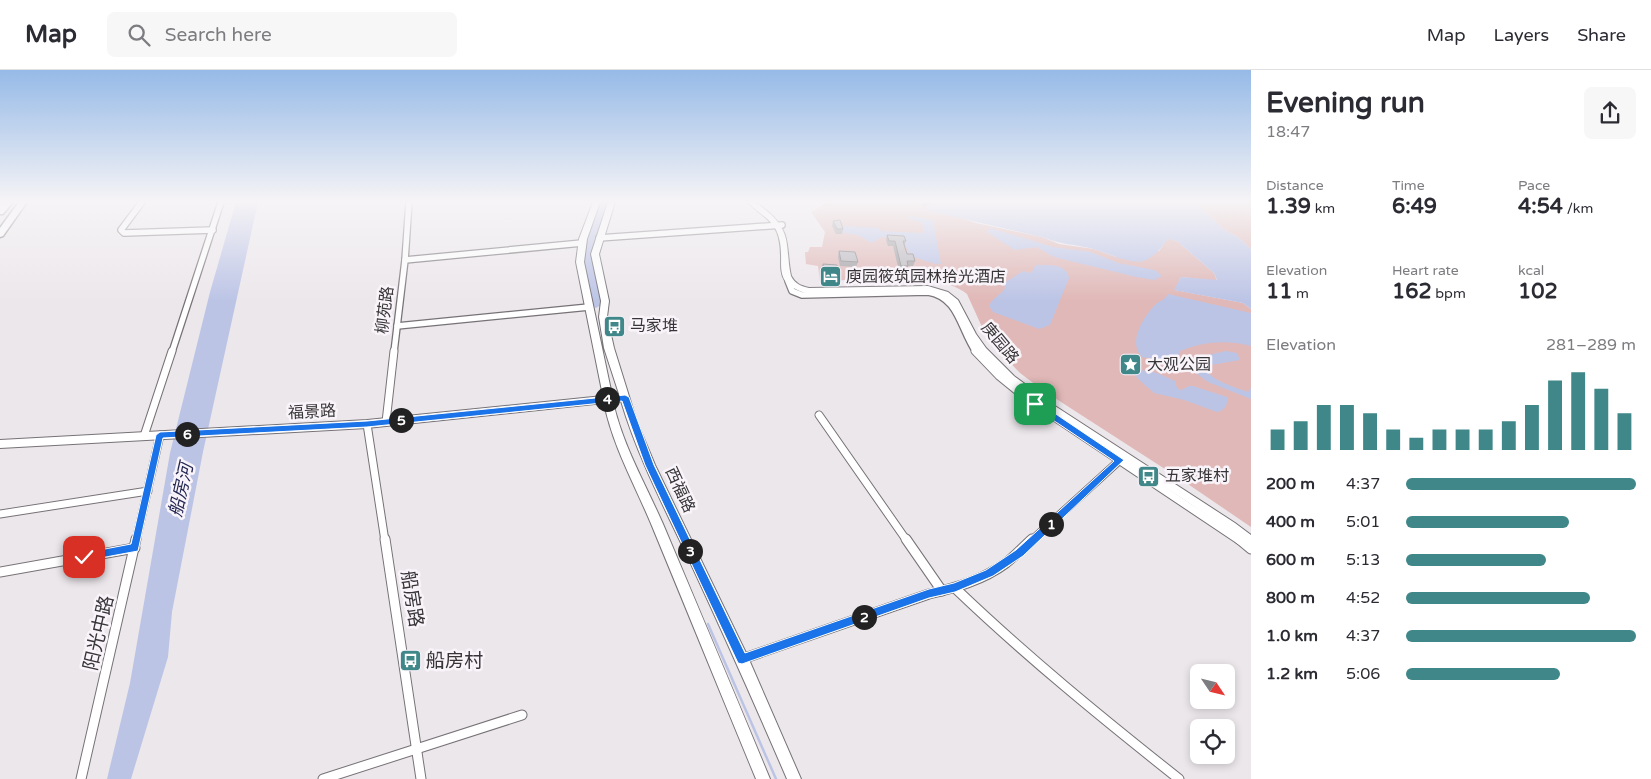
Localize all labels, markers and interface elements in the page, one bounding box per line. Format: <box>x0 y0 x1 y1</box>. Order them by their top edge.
search box <box>107 12 457 57</box>
text: Map <box>25 20 77 49</box>
icon: search <box>125 21 153 49</box>
text: Search here <box>165 24 272 46</box>
text: Map <box>1427 24 1466 46</box>
text: Layers <box>1494 24 1549 46</box>
text: Share <box>1577 24 1626 46</box>
text: Evening run <box>1266 86 1425 120</box>
button: share <box>1584 87 1636 139</box>
text: 18:47 <box>1266 122 1310 142</box>
text: Distance <box>1266 177 1324 194</box>
text: Time <box>1392 177 1425 194</box>
text: Pace <box>1518 177 1550 194</box>
text: 1.39 <box>1266 194 1311 219</box>
text: 6:49 <box>1392 194 1437 219</box>
text: 4:54 <box>1518 194 1563 219</box>
text: km <box>1311 200 1335 217</box>
text: /km <box>1563 200 1593 217</box>
text: Elevation <box>1266 262 1327 279</box>
text: Heart rate <box>1392 262 1459 279</box>
text: kcal <box>1518 262 1544 279</box>
hotel icon: 庾园筱筑园林拾光酒店 <box>818 265 842 289</box>
place label: 庾园筱筑园林拾光酒店 <box>846 267 1006 287</box>
text: 11 <box>1266 279 1292 304</box>
text: 162 <box>1392 279 1432 304</box>
text: 102 <box>1518 279 1558 304</box>
street label: 柳苑路 <box>372 285 398 335</box>
text: m <box>1292 285 1309 302</box>
text: bpm <box>1432 285 1466 302</box>
bus stop icon: 马家堆 <box>602 314 626 338</box>
place label: 马家堆 <box>630 316 678 336</box>
street label: 庚园路 <box>977 318 1023 368</box>
text: Elevation <box>1266 335 1336 355</box>
text: 281–289 m <box>1546 335 1636 355</box>
place icon: 大观公园 <box>1119 353 1143 377</box>
place label: 大观公园 <box>1147 355 1211 375</box>
pin <box>1014 383 1056 425</box>
pin: 4 <box>594 386 620 412</box>
icon: arrive <box>1021 390 1049 418</box>
text: 4 <box>603 391 612 408</box>
street label: 福景路 <box>288 401 336 423</box>
pin: 5 <box>388 408 414 432</box>
text: 5 <box>397 412 406 429</box>
pin: 6 <box>174 422 200 446</box>
text: 6 <box>183 426 192 443</box>
water label: 船房河 <box>164 458 198 519</box>
street label: 西福路 <box>661 464 699 516</box>
bus stop icon: 五家堆村 <box>1137 464 1161 488</box>
place label: 五家堆村 <box>1165 466 1229 486</box>
text: 200 m <box>1266 474 1315 494</box>
text: 4:37 <box>1346 474 1380 494</box>
pin: 1 <box>1038 512 1064 536</box>
text: 400 m <box>1266 512 1315 532</box>
text: 5:01 <box>1346 512 1380 532</box>
text: 1 <box>1047 516 1056 533</box>
pin <box>63 536 105 578</box>
pin: 3 <box>678 538 702 564</box>
icon: check <box>70 543 98 571</box>
text: 3 <box>686 543 695 560</box>
text: 600 m <box>1266 550 1315 570</box>
text: 5:13 <box>1346 550 1380 570</box>
street label: 船房路 <box>397 569 427 629</box>
text: 800 m <box>1266 588 1315 608</box>
text: 4:52 <box>1346 588 1380 608</box>
street label: 阳光中路 <box>80 593 118 673</box>
pin: 2 <box>852 604 876 630</box>
text: 2 <box>860 609 869 626</box>
text: 1.0 km <box>1266 626 1318 646</box>
text: 4:37 <box>1346 626 1380 646</box>
bus stop icon: 船房村 <box>398 649 422 673</box>
place label: 船房村 <box>426 650 483 672</box>
north arrow <box>1190 664 1235 709</box>
map controls <box>1190 664 1235 764</box>
text: 1.2 km <box>1266 664 1318 684</box>
text: 5:06 <box>1346 664 1380 684</box>
button: locate <box>1190 719 1235 764</box>

